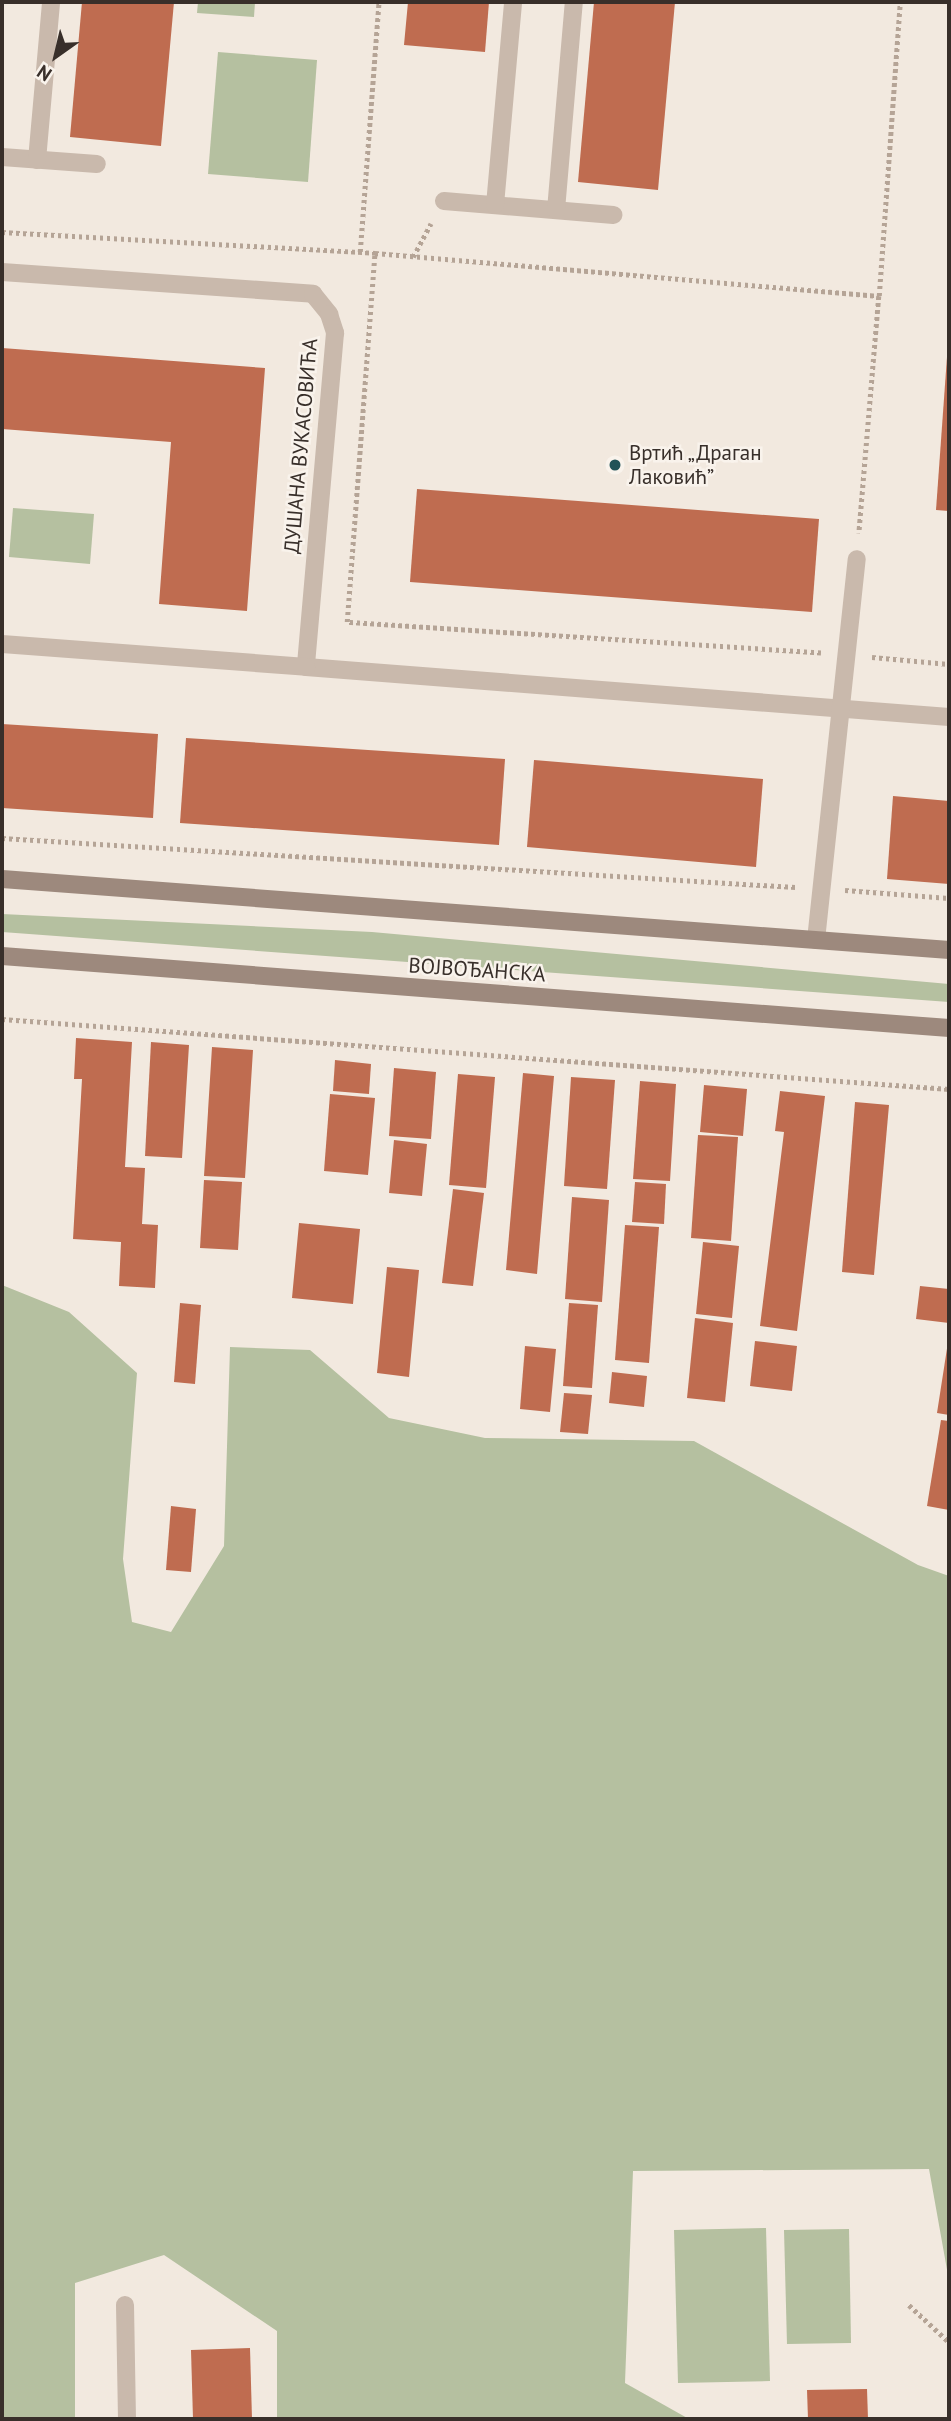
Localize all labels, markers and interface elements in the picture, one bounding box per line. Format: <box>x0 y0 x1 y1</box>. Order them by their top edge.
north arrow <box>21 21 91 91</box>
text: N <box>32 60 56 87</box>
street label: ДУШАНА ВУКАСОВИЋА <box>279 337 323 555</box>
place label: Вртић „Драган Лаковић” <box>629 440 763 490</box>
marker: Вртић „Драган Лаковић” <box>607 457 623 473</box>
street label: ВОЈВОЂАНСКА <box>408 953 546 987</box>

